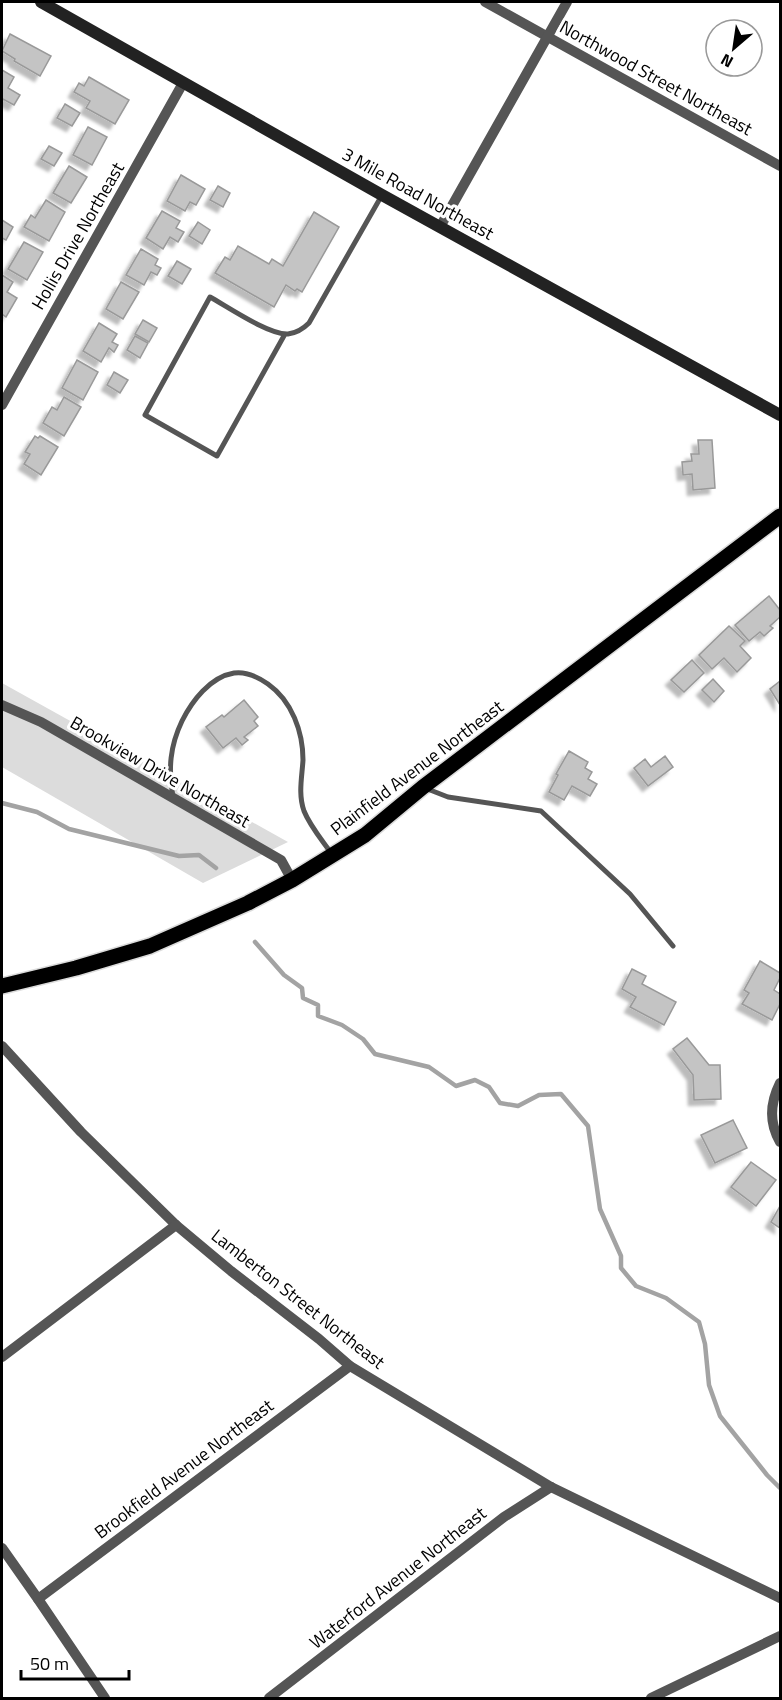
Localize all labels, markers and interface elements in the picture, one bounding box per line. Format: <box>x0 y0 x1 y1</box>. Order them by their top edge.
street label: Northwood Street Northeast <box>556 16 756 140</box>
north arrow <box>704 18 764 78</box>
street label: 3 Mile Road Northeast <box>337 141 500 247</box>
street label: Hollis Drive Northeast <box>24 157 131 314</box>
street label: Plainfield Avenue Northeast <box>324 693 510 842</box>
street label: Brookview Drive Northeast <box>65 709 256 835</box>
street label: Lamberton Street Northeast <box>206 1222 391 1376</box>
street label: Brookfield Avenue Northeast <box>88 1392 280 1545</box>
street label: Waterford Avenue Northeast <box>303 1499 492 1655</box>
scale bar <box>21 1643 129 1681</box>
text: 50 m <box>30 1650 69 1677</box>

